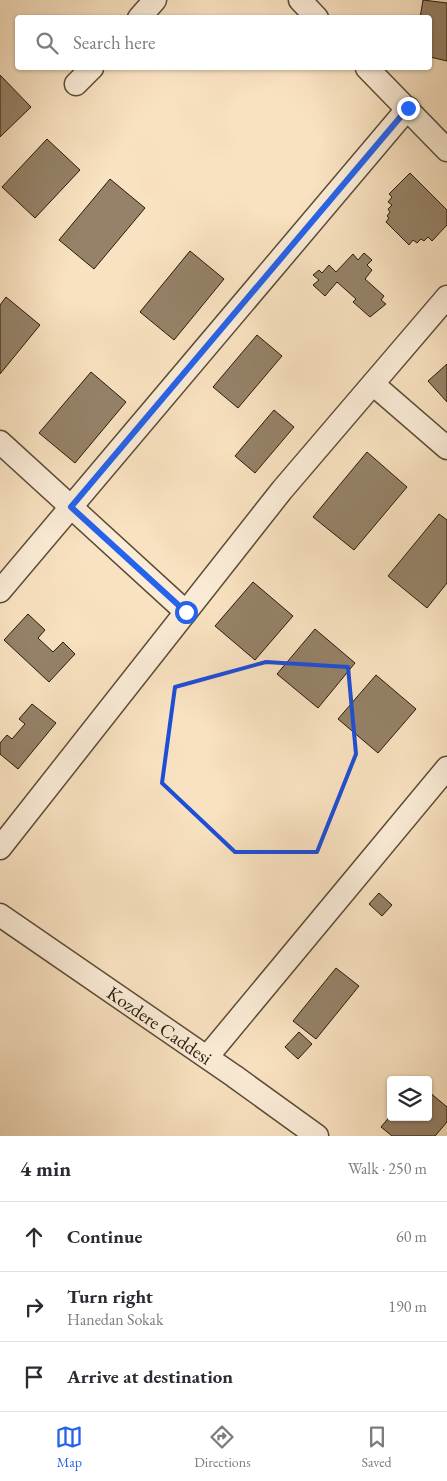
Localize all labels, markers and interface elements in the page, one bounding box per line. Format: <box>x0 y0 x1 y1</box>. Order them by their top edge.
search box <box>15 15 432 70</box>
icon: search <box>33 29 61 57</box>
text: Search here <box>73 30 155 55</box>
route end <box>397 97 420 120</box>
route start <box>175 601 198 624</box>
street label: Kozdere Caddesi <box>102 980 218 1070</box>
map controls <box>387 1076 432 1121</box>
button: layers <box>387 1076 432 1121</box>
text: 4 min <box>20 1155 71 1182</box>
text: Walk · 250 m <box>348 1158 427 1179</box>
icon: ahead <box>20 1223 48 1251</box>
text: Continue <box>67 1224 142 1249</box>
text: 60 m <box>396 1226 427 1247</box>
text: Turn right <box>67 1284 153 1309</box>
icon: right <box>20 1293 48 1321</box>
text: 190 m <box>388 1296 427 1317</box>
text: Hanedan Sokak <box>67 1309 164 1330</box>
icon: arrive <box>20 1363 48 1391</box>
text: Arrive at destination <box>67 1364 233 1389</box>
tab: Map <box>55 1423 83 1471</box>
tab: Directions <box>194 1423 251 1471</box>
tab: Saved <box>362 1423 392 1471</box>

